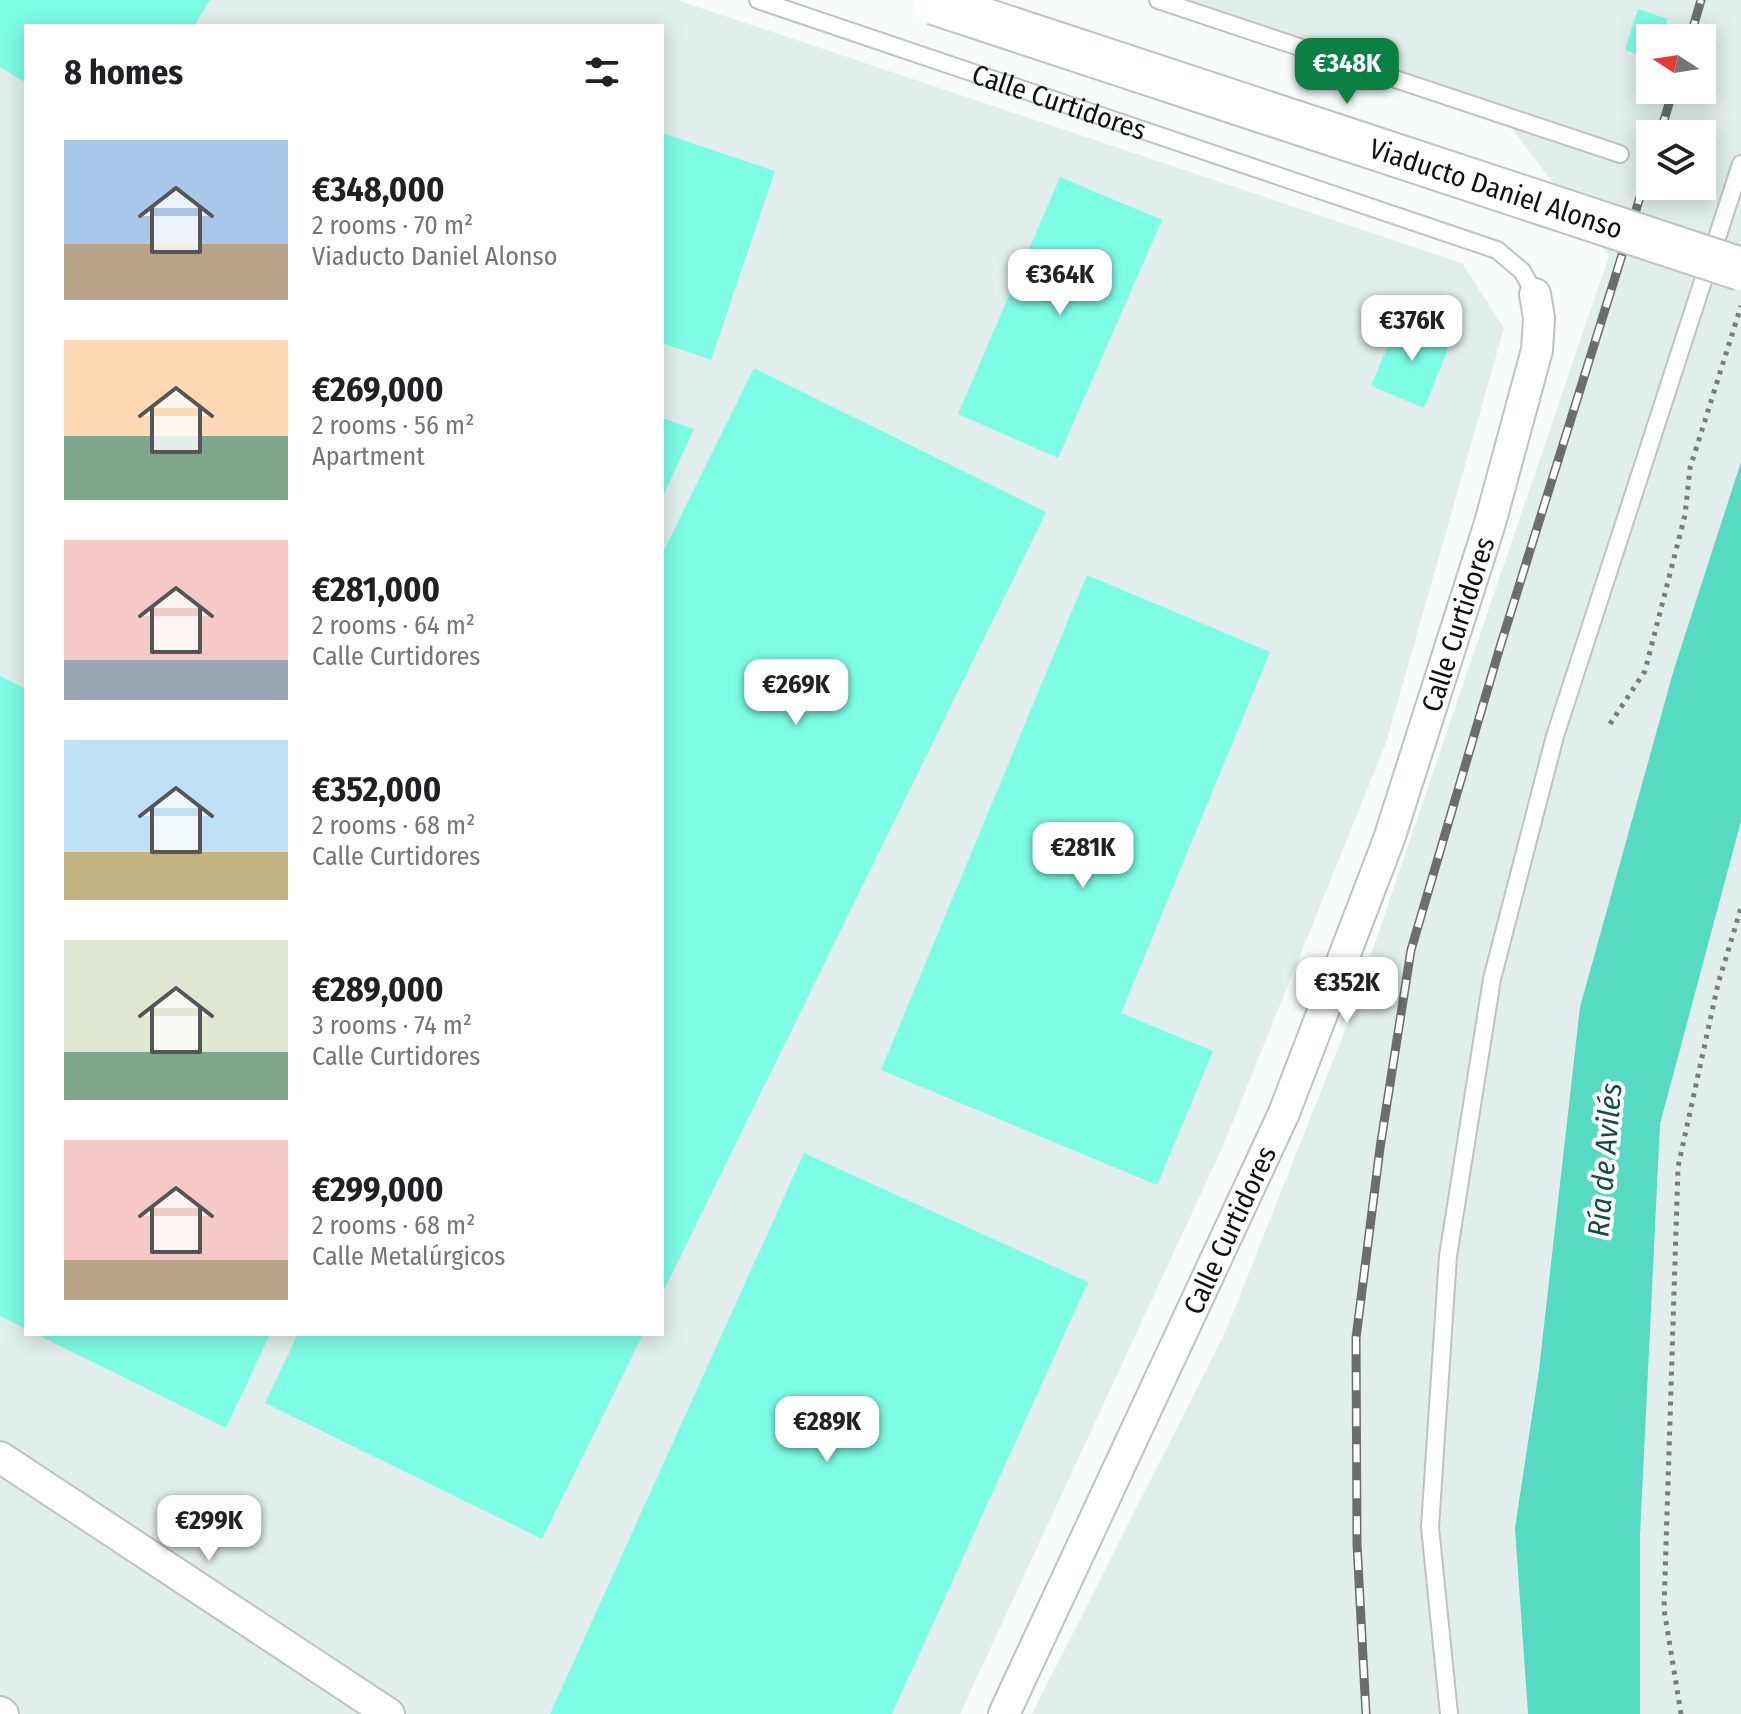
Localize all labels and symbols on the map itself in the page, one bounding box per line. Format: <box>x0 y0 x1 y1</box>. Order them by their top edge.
north arrow <box>1636 24 1716 104</box>
pin: €348K <box>1291 38 1403 106</box>
street label: Calle Curtidores <box>968 58 1150 147</box>
street label: Viaducto Daniel Alonso <box>1365 132 1627 246</box>
pin: €364K <box>1004 249 1116 317</box>
pin: €376K <box>1356 295 1468 363</box>
street label: Calle Curtidores <box>1415 533 1501 716</box>
pin: €269K <box>740 659 852 727</box>
pin: €281K <box>1027 822 1139 890</box>
pin: €352K <box>1291 957 1403 1025</box>
water label: Ría de Avilés <box>1580 1081 1630 1239</box>
street label: Calle Curtidores <box>1177 1141 1283 1319</box>
pin: €289K <box>771 1396 883 1464</box>
pin: €299K <box>153 1495 265 1563</box>

